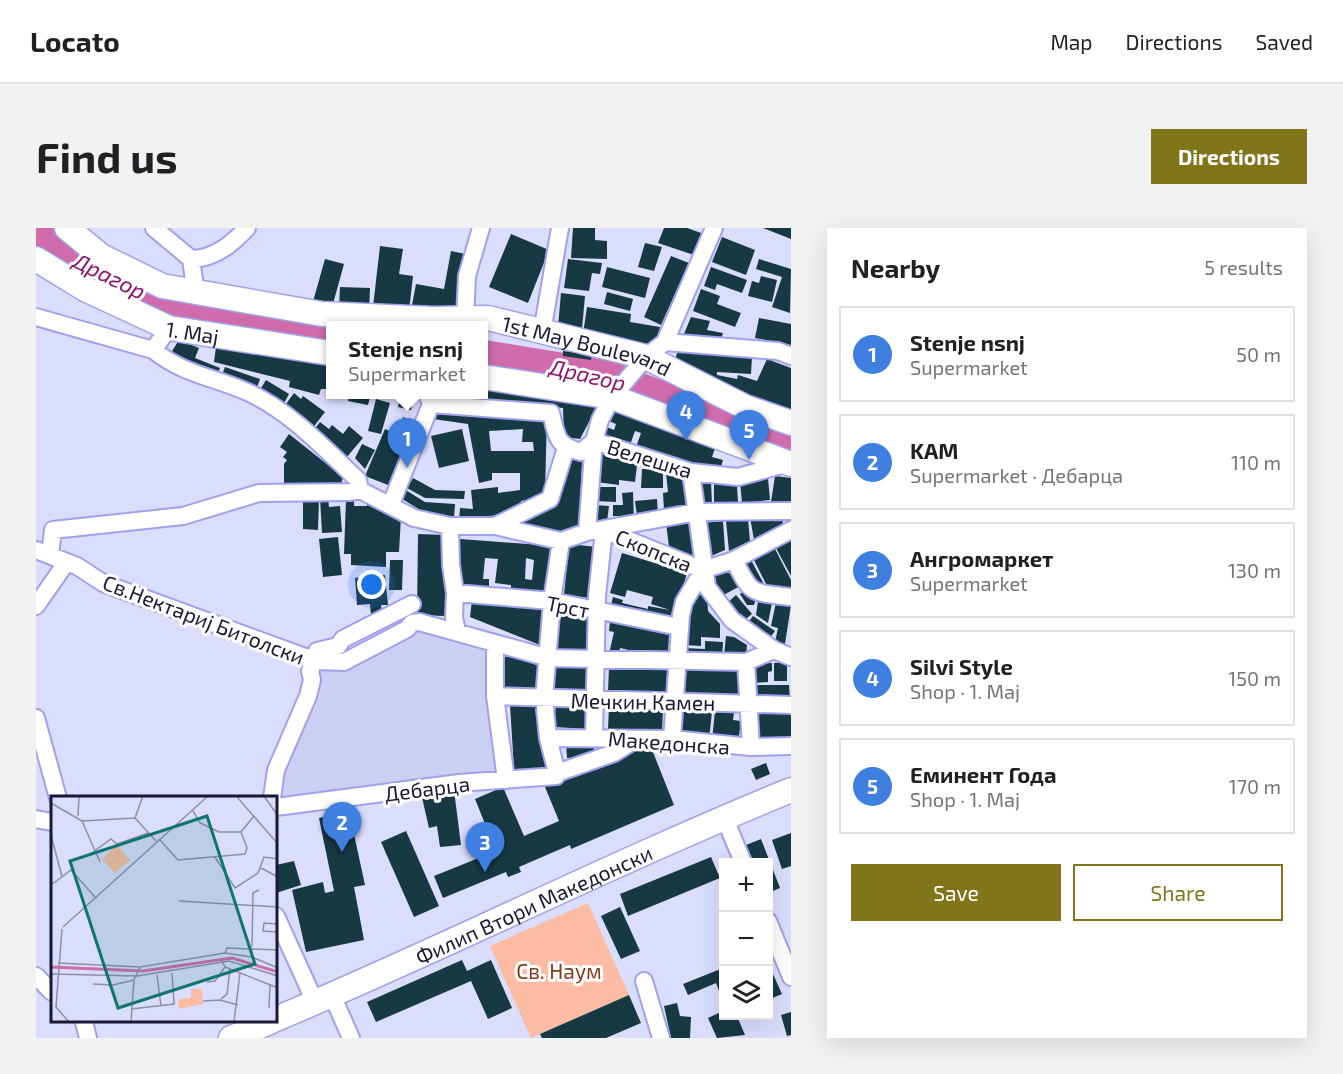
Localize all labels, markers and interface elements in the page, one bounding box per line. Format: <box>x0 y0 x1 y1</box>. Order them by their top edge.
text: Locato <box>30 24 120 58</box>
text: Map <box>1050 29 1093 54</box>
text: Directions <box>1126 29 1222 54</box>
text: Saved <box>1255 29 1313 54</box>
button: Directions <box>1151 129 1307 184</box>
text: Find us <box>36 131 178 181</box>
water label: Драгор <box>69 246 150 304</box>
text: Nearby <box>851 252 940 283</box>
text: 5 results <box>1204 255 1283 279</box>
street label: 1st May Boulevard <box>500 310 676 380</box>
street label: 1. Мај <box>164 315 221 349</box>
popup <box>326 321 488 399</box>
text: Stenje nsnj <box>910 329 1025 355</box>
text: Stenje nsnj <box>348 335 463 361</box>
text: 1 <box>868 342 877 366</box>
text: 50 m <box>1236 342 1281 366</box>
water label: Драгор <box>547 352 629 395</box>
text: Supermarket <box>910 355 1028 379</box>
text: Supermarket <box>348 361 466 385</box>
pin: 4 <box>666 392 706 441</box>
pin: 5 <box>730 410 768 460</box>
pin: 1 <box>388 418 427 468</box>
street label: Велешка <box>605 433 695 483</box>
text: KAM <box>910 437 958 463</box>
text: 2 <box>867 450 878 474</box>
text: 110 m <box>1231 450 1281 474</box>
text: Supermarket · Дебарца <box>910 463 1123 487</box>
street label: Скопска <box>612 523 696 577</box>
text: Ангромаркет <box>910 545 1053 571</box>
text: 3 <box>867 558 878 582</box>
text: 130 m <box>1228 558 1281 582</box>
street label: Св.Нектариј Битолски <box>99 569 308 670</box>
your location <box>357 570 386 599</box>
text: Supermarket <box>910 571 1028 595</box>
street label: Трст <box>544 590 592 622</box>
text: Silvi Style <box>910 653 1013 679</box>
text: 4 <box>866 666 879 690</box>
text: 150 m <box>1228 666 1281 690</box>
text: Shop · 1. Мај <box>910 679 1020 703</box>
street label: Мечкин Камен <box>570 687 716 715</box>
street label: Македонска <box>607 725 731 759</box>
text: Еминент Года <box>910 761 1057 787</box>
street label: Дебарца <box>383 770 471 806</box>
text: 5 <box>867 774 878 798</box>
text: 170 m <box>1229 774 1281 798</box>
text: Shop · 1. Мај <box>910 787 1020 811</box>
inset map <box>51 796 278 1023</box>
pin: 2 <box>322 802 362 852</box>
pin: 3 <box>466 822 504 872</box>
street label: Филип Втори Македонски <box>411 839 656 969</box>
map controls <box>719 858 773 1020</box>
button: + <box>719 858 773 912</box>
button: Save <box>851 864 1061 921</box>
button: Share <box>1073 864 1283 921</box>
button: − <box>719 912 773 966</box>
park label: Св. Наум <box>516 958 602 984</box>
button: layers <box>719 966 773 1020</box>

